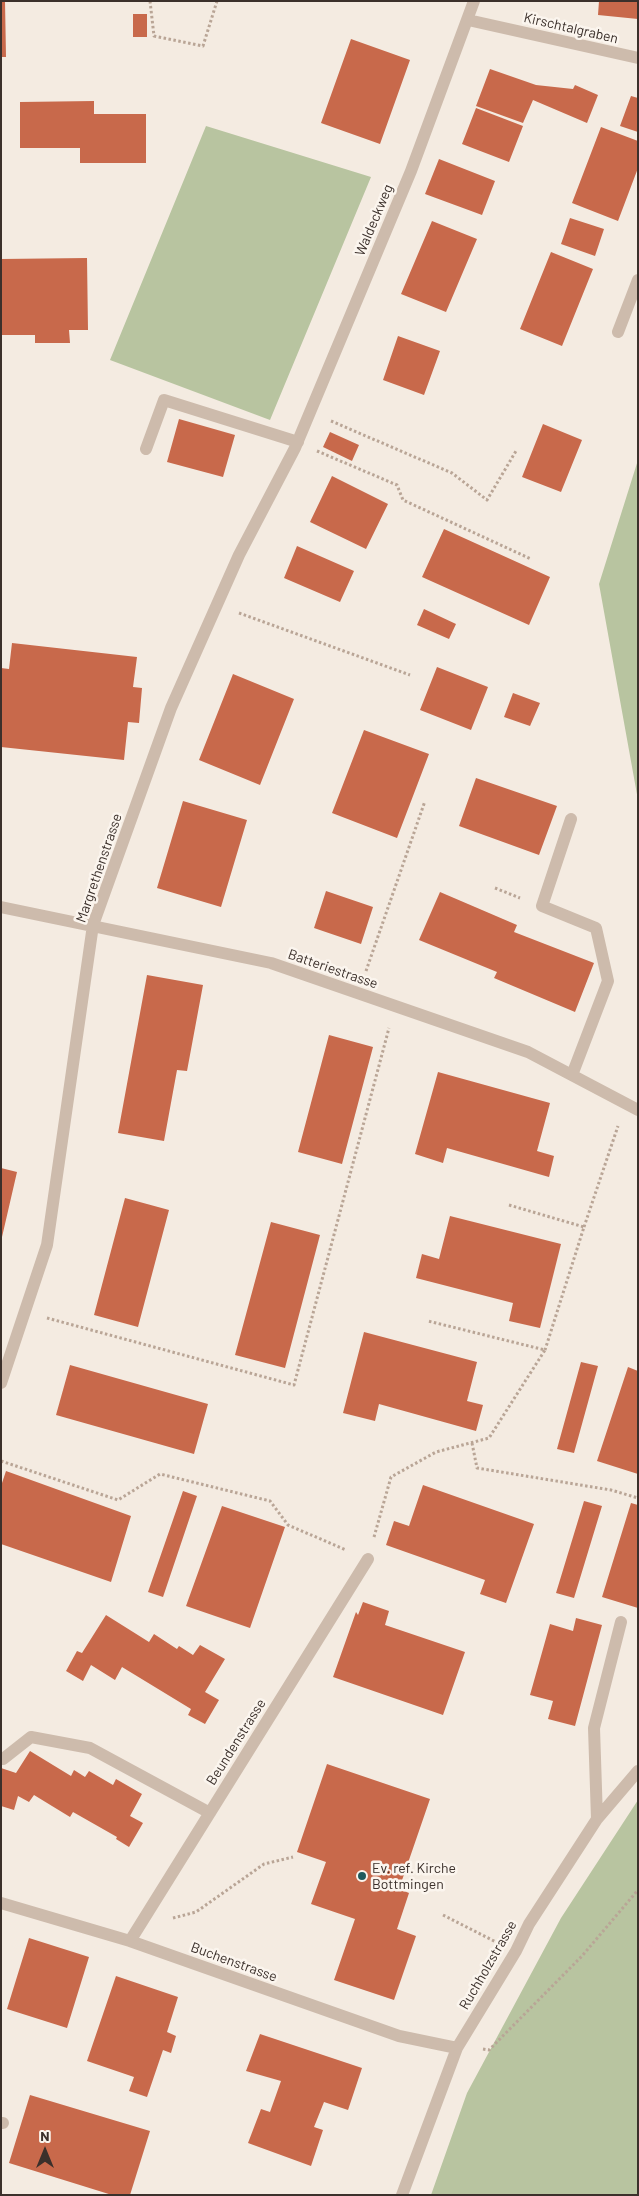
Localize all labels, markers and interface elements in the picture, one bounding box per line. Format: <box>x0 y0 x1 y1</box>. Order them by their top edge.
street label: Kirschtalgraben <box>522 9 620 47</box>
street label: Waldeckweg <box>351 182 397 258</box>
street label: Margrethenstrasse <box>72 811 126 925</box>
street label: Batteriestrasse <box>286 946 380 992</box>
street label: Beundenstrasse <box>203 1696 269 1788</box>
place label: Ev. ref. Kirche Bottmingen <box>372 1860 456 1892</box>
marker: Ev. ref. Kirche Bottmingen <box>356 1870 368 1882</box>
street label: Ruchholzstrasse <box>456 1917 520 2013</box>
street label: Buchenstrasse <box>189 1939 279 1985</box>
north arrow <box>20 2126 70 2176</box>
text: N <box>40 2127 50 2144</box>

